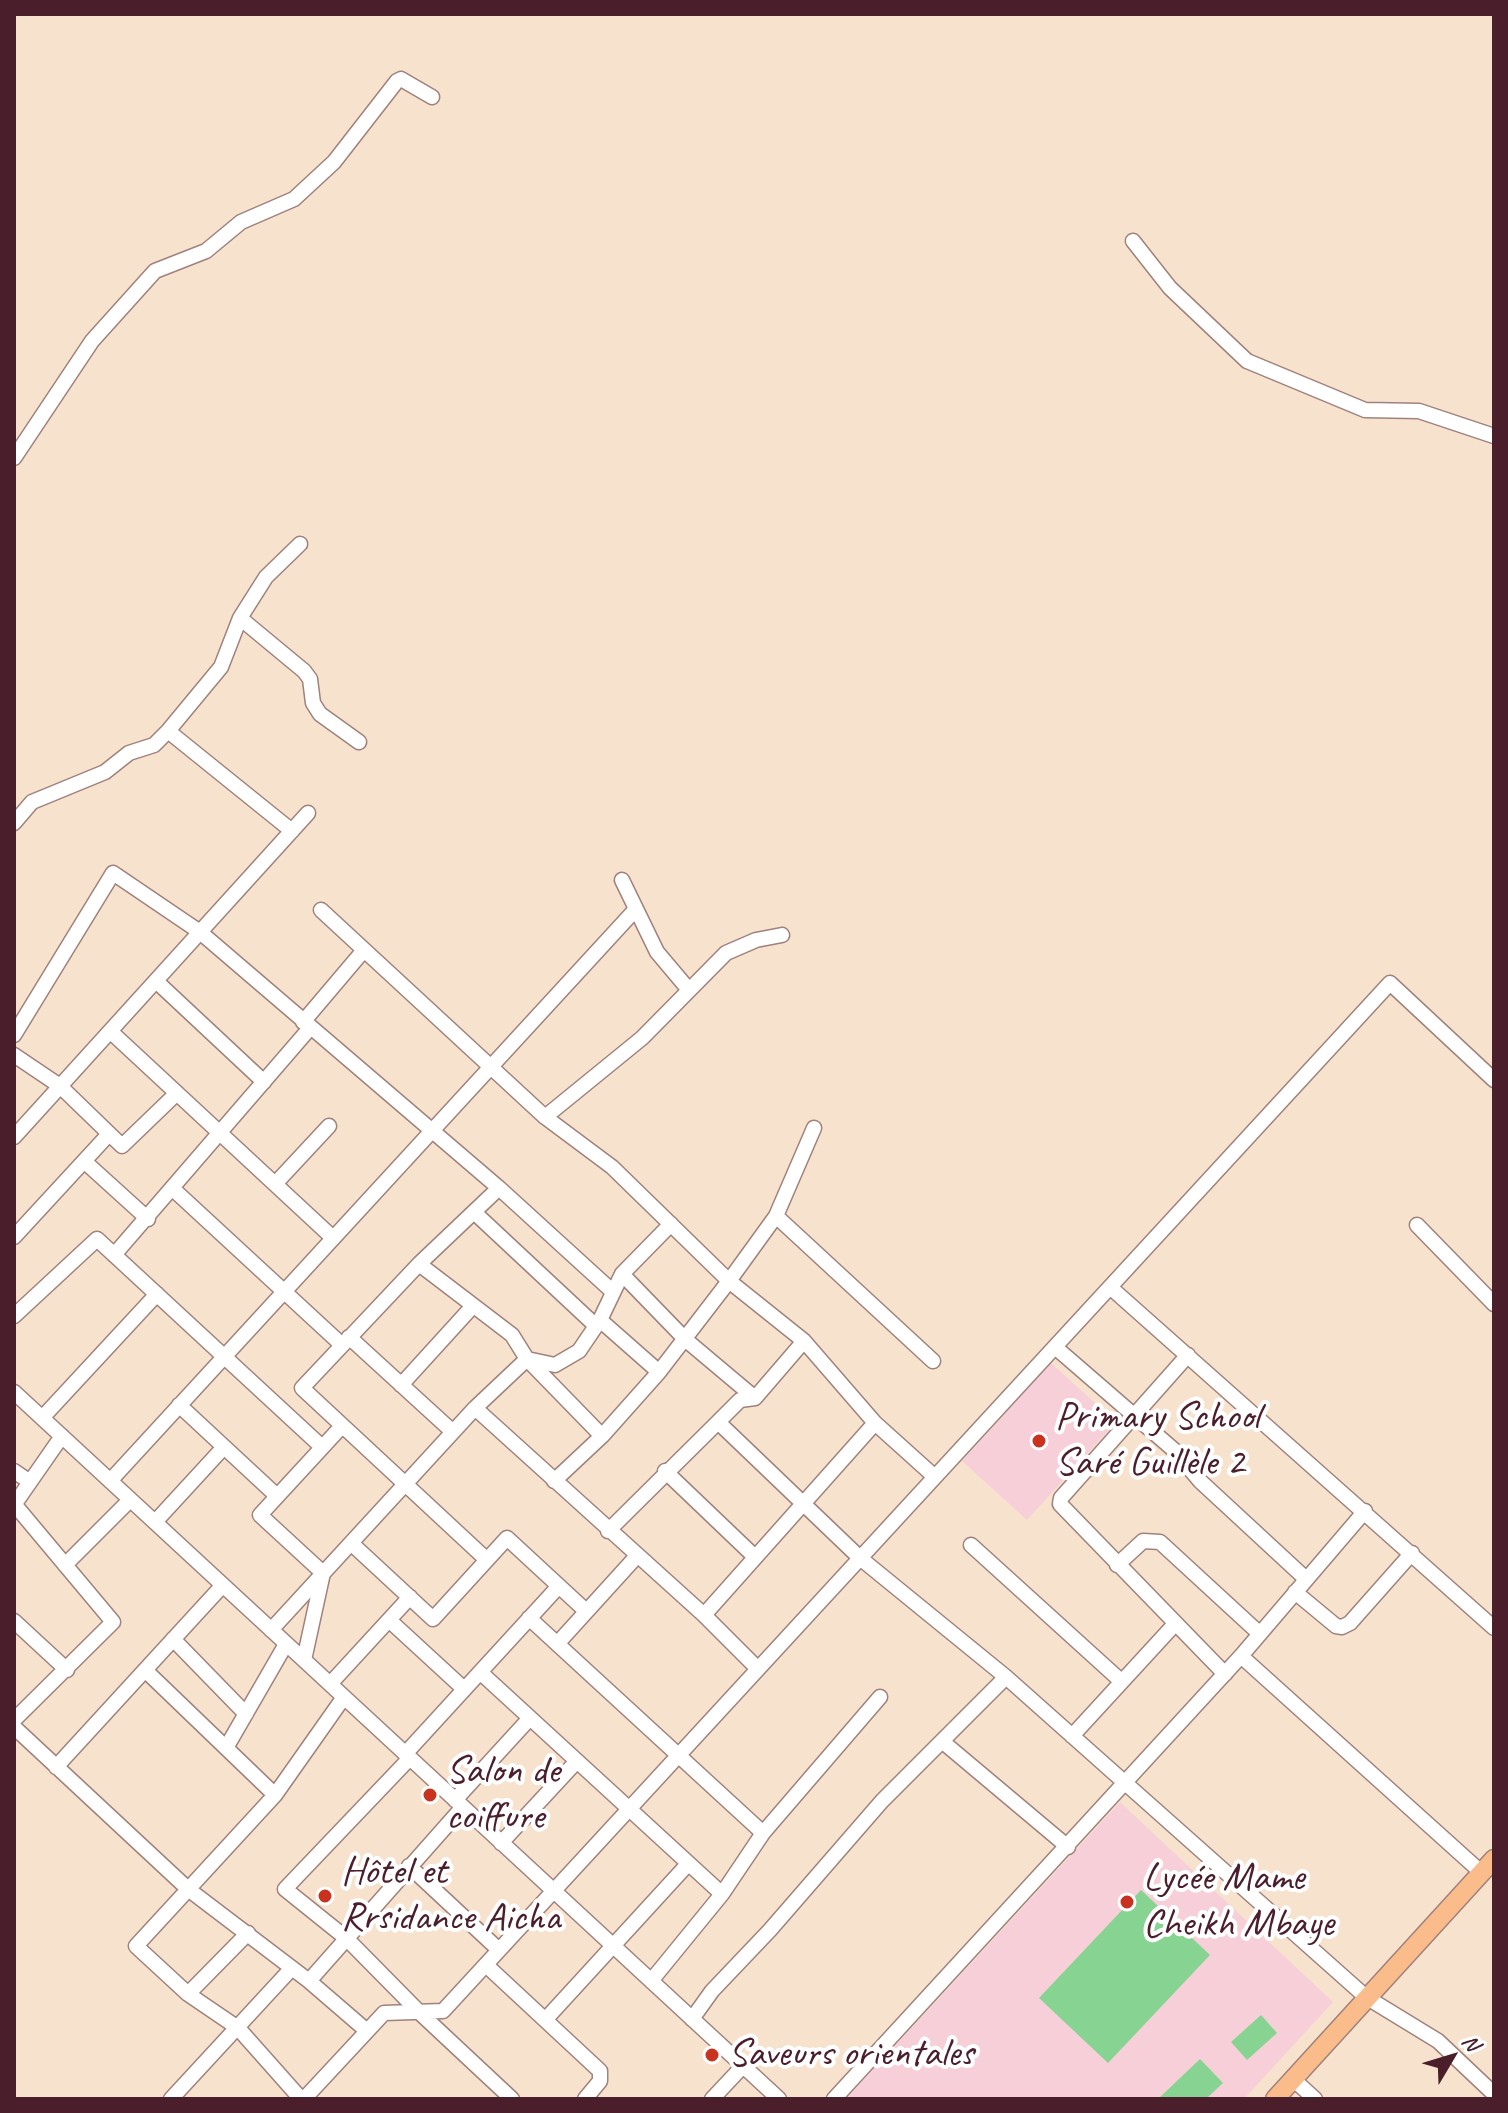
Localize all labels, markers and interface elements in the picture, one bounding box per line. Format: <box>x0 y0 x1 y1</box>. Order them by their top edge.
place label: Primary School Saré Guillèle 2 <box>1055 1394 1260 1488</box>
marker: Primary School Saré Guillèle 2 <box>1030 1432 1048 1450</box>
place label: Salon de coiffure <box>446 1748 560 1842</box>
marker: Salon de coiffure <box>421 1786 439 1804</box>
place label: Hôtel et Rrsidance Aicha <box>341 1849 560 1943</box>
place label: Lycée Mame Cheikh Mbaye <box>1143 1855 1334 1949</box>
marker: Hôtel et Rrsidance Aicha <box>316 1887 334 1905</box>
marker: Lycée Mame Cheikh Mbaye <box>1118 1893 1136 1911</box>
north arrow <box>1412 2017 1492 2097</box>
text: N <box>1456 2028 1486 2056</box>
place label: Saveurs orientales <box>728 2031 974 2079</box>
marker: Saveurs orientales <box>703 2046 721 2064</box>

